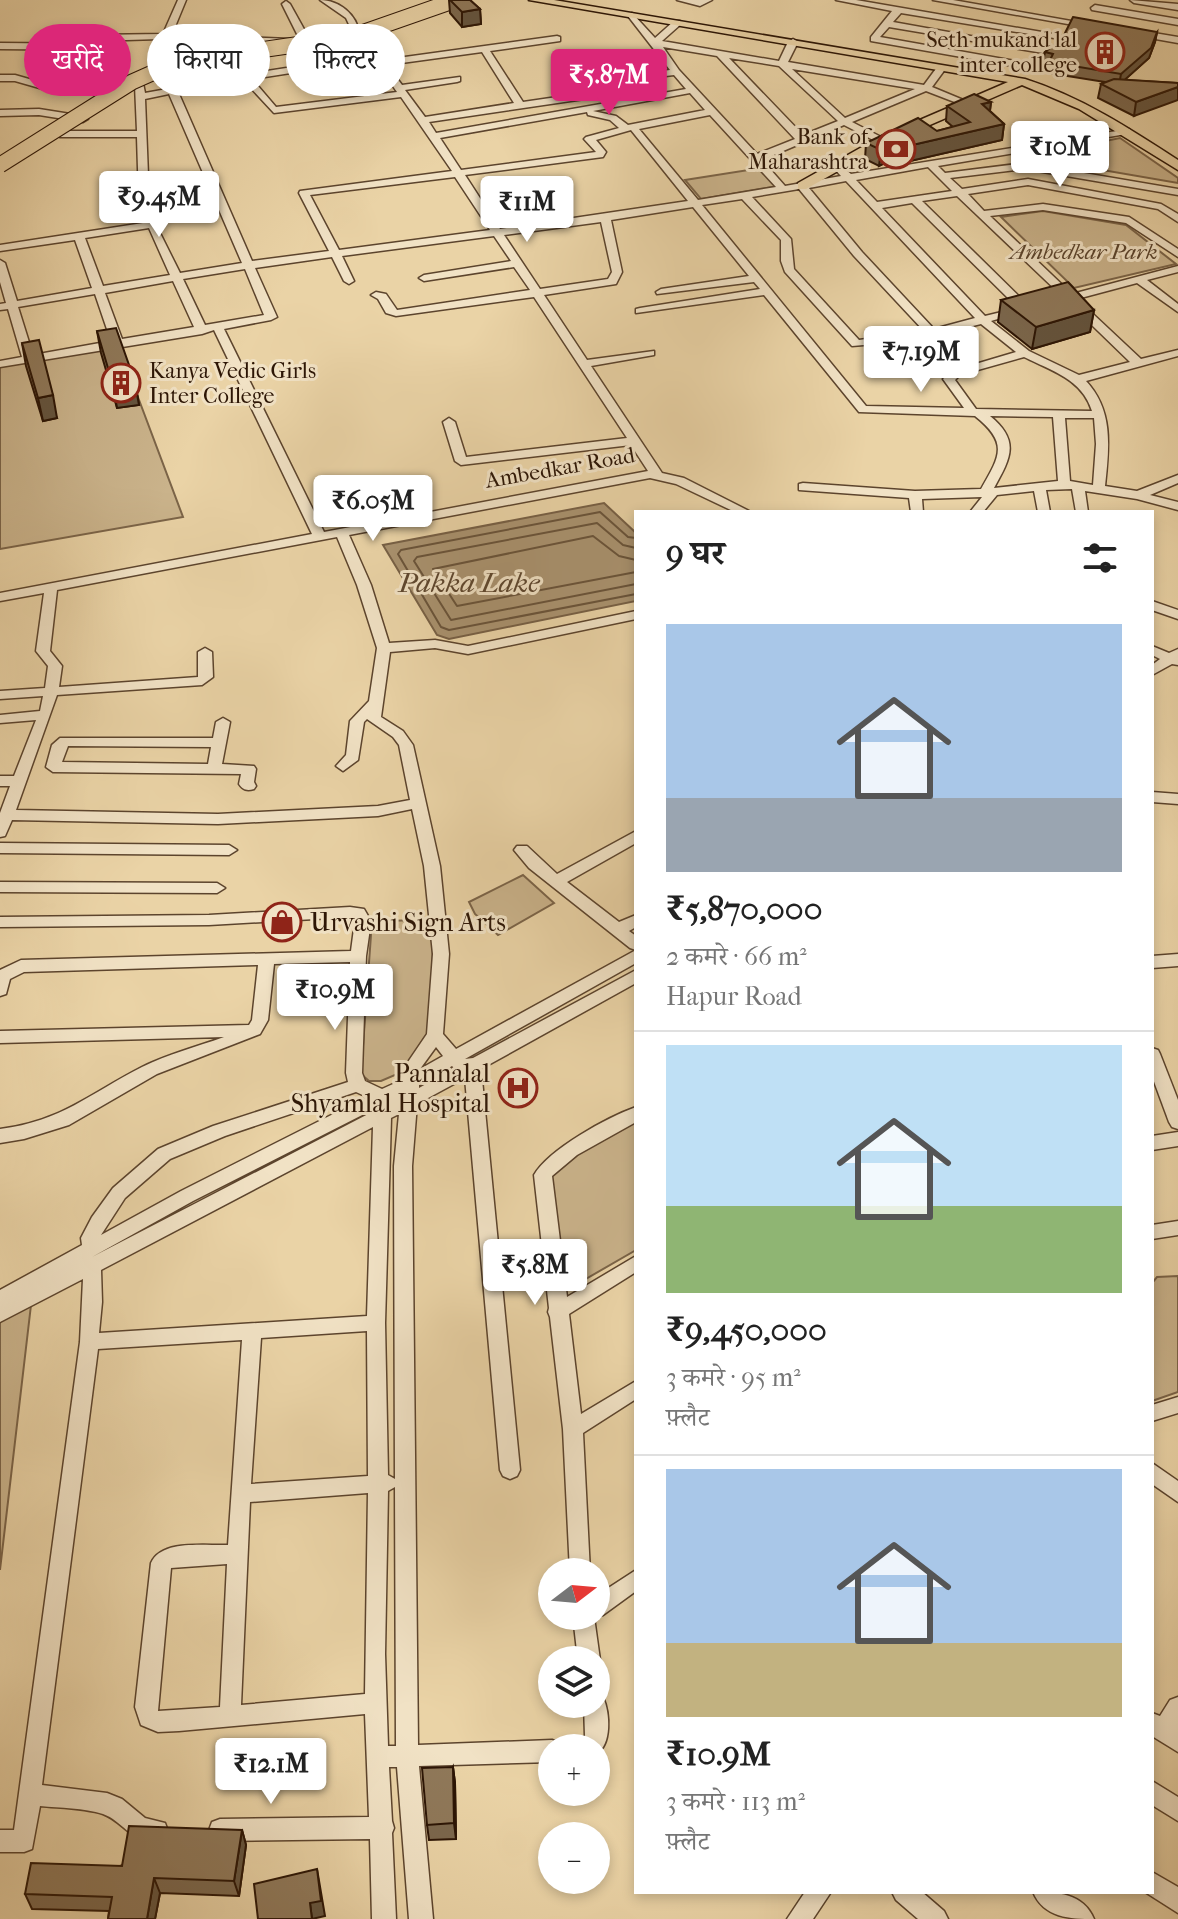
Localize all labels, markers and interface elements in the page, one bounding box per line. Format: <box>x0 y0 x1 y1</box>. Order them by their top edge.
chip: खरीदें <box>24 24 131 96</box>
chip: किराया <box>147 24 270 96</box>
chip: फ़िल्टर <box>286 24 405 96</box>
place label: Seth mukand lal inter college <box>926 27 1077 78</box>
building icon: Seth mukand lal inter college <box>1084 31 1126 73</box>
pin: ₹5.87M <box>544 49 674 117</box>
text: ₹5.87M <box>569 59 649 90</box>
pin: ₹10M <box>1013 121 1107 189</box>
place label: Bank of Maharashtra <box>748 124 873 175</box>
bank icon: Bank of Maharashtra <box>875 128 917 170</box>
text: ₹10M <box>1029 131 1091 162</box>
pin: ₹9.45M <box>94 171 224 239</box>
pin: ₹11M <box>480 176 574 244</box>
text: ₹9.45M <box>117 181 201 212</box>
text: ₹11M <box>498 186 556 217</box>
park label: Ambedkar Park <box>1007 239 1158 265</box>
pin: ₹7.19M <box>856 326 986 394</box>
text: ₹7.19M <box>882 336 960 367</box>
place label: Kanya Vedic Girls Inter College <box>149 358 316 409</box>
building icon: Kanya Vedic Girls Inter College <box>100 362 142 404</box>
street label: Ambedkar Road <box>482 442 638 494</box>
pin: ₹6.05M <box>308 475 438 543</box>
text: ₹6.05M <box>331 485 415 516</box>
text: 9 घर <box>666 533 725 573</box>
icon: filters <box>1078 536 1122 580</box>
water label: Pakka Lake <box>397 566 540 599</box>
icon: home <box>822 676 966 820</box>
text: ₹5,870,000 <box>666 889 822 929</box>
shop icon: Urvashi Sign Arts <box>261 901 303 943</box>
place label: Urvashi Sign Arts <box>310 907 506 938</box>
text: 2 कमरे · 66 m² <box>666 941 807 972</box>
pin: ₹10.9M <box>270 964 400 1032</box>
text: ₹10.9M <box>295 974 375 1005</box>
text: Hapur Road <box>666 981 802 1012</box>
place label: Pannalal Shyamlal Hospital <box>291 1058 490 1119</box>
hospital icon: Pannalal Shyamlal Hospital <box>497 1067 539 1109</box>
icon: home <box>822 1097 966 1241</box>
pin: ₹5.8M <box>479 1239 591 1307</box>
text: ₹5.8M <box>501 1249 569 1280</box>
text: ₹9,450,000 <box>666 1310 827 1350</box>
text: 3 कमरे · 95 m² <box>666 1362 801 1393</box>
text: फ़्लैट <box>666 1402 709 1433</box>
icon: home <box>822 1521 966 1665</box>
north arrow <box>538 1558 610 1630</box>
map controls <box>538 1558 610 1894</box>
button: layers <box>538 1646 610 1718</box>
button: + <box>538 1734 610 1806</box>
text: ₹10.9M <box>666 1734 771 1774</box>
pin: ₹12.1M <box>206 1738 336 1806</box>
text: ₹12.1M <box>233 1748 309 1779</box>
text: 3 कमरे · 113 m² <box>666 1786 805 1817</box>
button: − <box>538 1822 610 1894</box>
text: फ़्लैट <box>666 1826 709 1857</box>

